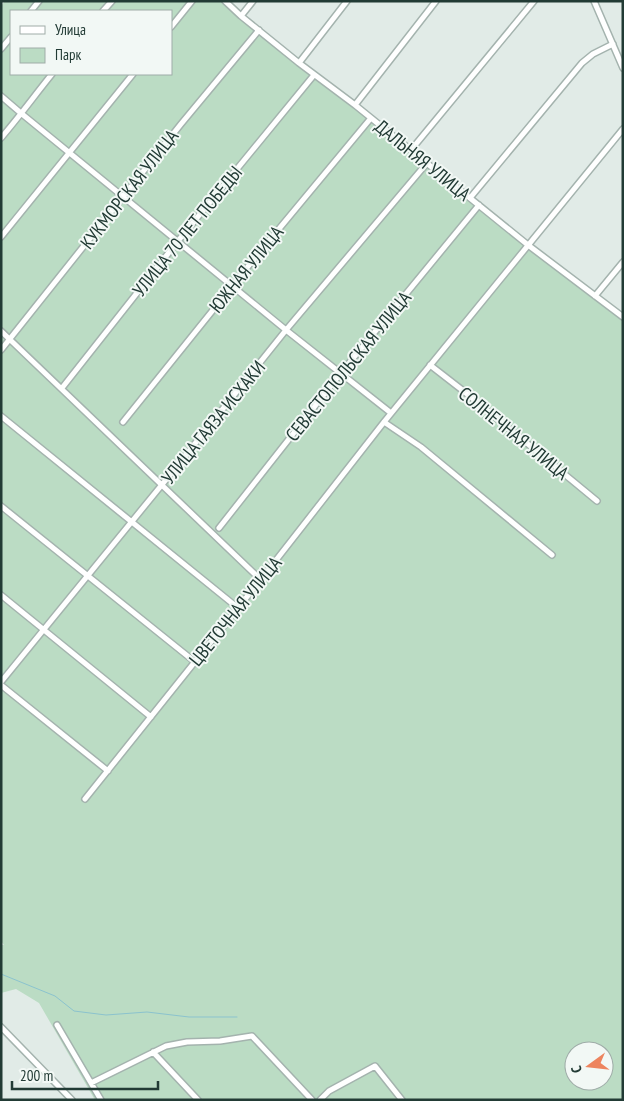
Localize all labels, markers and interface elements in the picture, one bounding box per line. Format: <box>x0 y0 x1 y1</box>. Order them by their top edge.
legend <box>10 10 172 75</box>
text: Улица <box>55 20 86 39</box>
text: Парк <box>55 45 81 64</box>
street label: ДАЛЬНЯЯ УЛИЦА <box>370 114 476 206</box>
street label: КУКМОРСКАЯ УЛИЦА <box>75 124 183 254</box>
street label: УЛИЦА 70 ЛЕТ ПОБЕДЫ <box>127 161 247 301</box>
street label: ЮЖНАЯ УЛИЦА <box>204 221 288 317</box>
street label: СЕВАСТОПОЛЬСКАЯ УЛИЦА <box>280 286 416 446</box>
street label: УЛИЦА ГАЯЗА ИСХАКИ <box>156 355 270 489</box>
street label: СОЛНЕЧНАЯ УЛИЦА <box>454 381 574 485</box>
street label: ЦВЕТОЧНАЯ УЛИЦА <box>183 551 287 671</box>
north arrow <box>564 1041 614 1091</box>
scale bar <box>12 1058 159 1090</box>
text: С <box>567 1063 586 1075</box>
text: 200 m <box>20 1066 53 1085</box>

